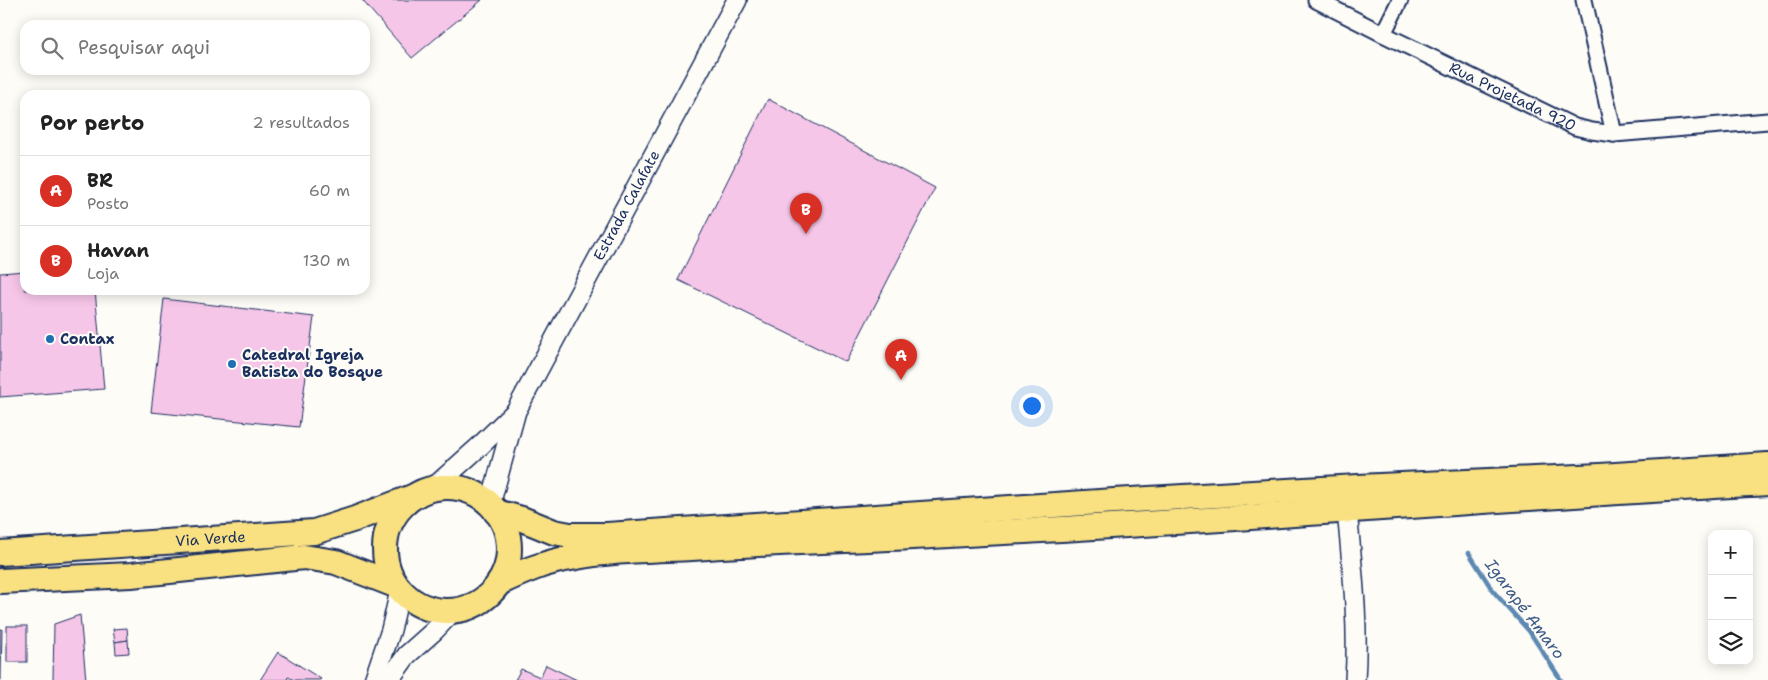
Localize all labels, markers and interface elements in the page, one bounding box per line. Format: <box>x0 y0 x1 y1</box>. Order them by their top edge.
search box <box>20 20 370 75</box>
icon: search <box>38 34 66 62</box>
text: Pesquisar aqui <box>78 35 210 60</box>
street label: Rua Projetada 920 <box>1446 57 1579 136</box>
text: Por perto <box>40 109 144 137</box>
text: 2 resultados <box>252 112 350 133</box>
street label: Estrada Calafate <box>589 147 664 264</box>
text: BR <box>87 168 113 193</box>
text: A <box>50 180 62 201</box>
text: 60 m <box>309 180 350 201</box>
text: Posto <box>87 193 129 214</box>
pin: B <box>790 193 822 234</box>
text: Havan <box>87 238 149 263</box>
text: B <box>51 250 61 271</box>
text: 130 m <box>303 250 350 271</box>
text: Loja <box>87 263 119 284</box>
place label: Contax <box>60 329 115 349</box>
marker: Contax <box>44 333 56 345</box>
pin: A <box>885 339 917 380</box>
place label: Catedral Igreja Batista do Bosque <box>242 345 383 382</box>
marker: Catedral Igreja Batista do Bosque <box>226 358 238 370</box>
your location <box>1019 393 1045 419</box>
street label: Via Verde <box>175 527 246 551</box>
map controls <box>1708 530 1753 665</box>
button: + <box>1708 530 1753 575</box>
water label: Igarapé Amaro <box>1480 554 1570 664</box>
button: − <box>1708 575 1753 620</box>
button: layers <box>1708 620 1753 665</box>

